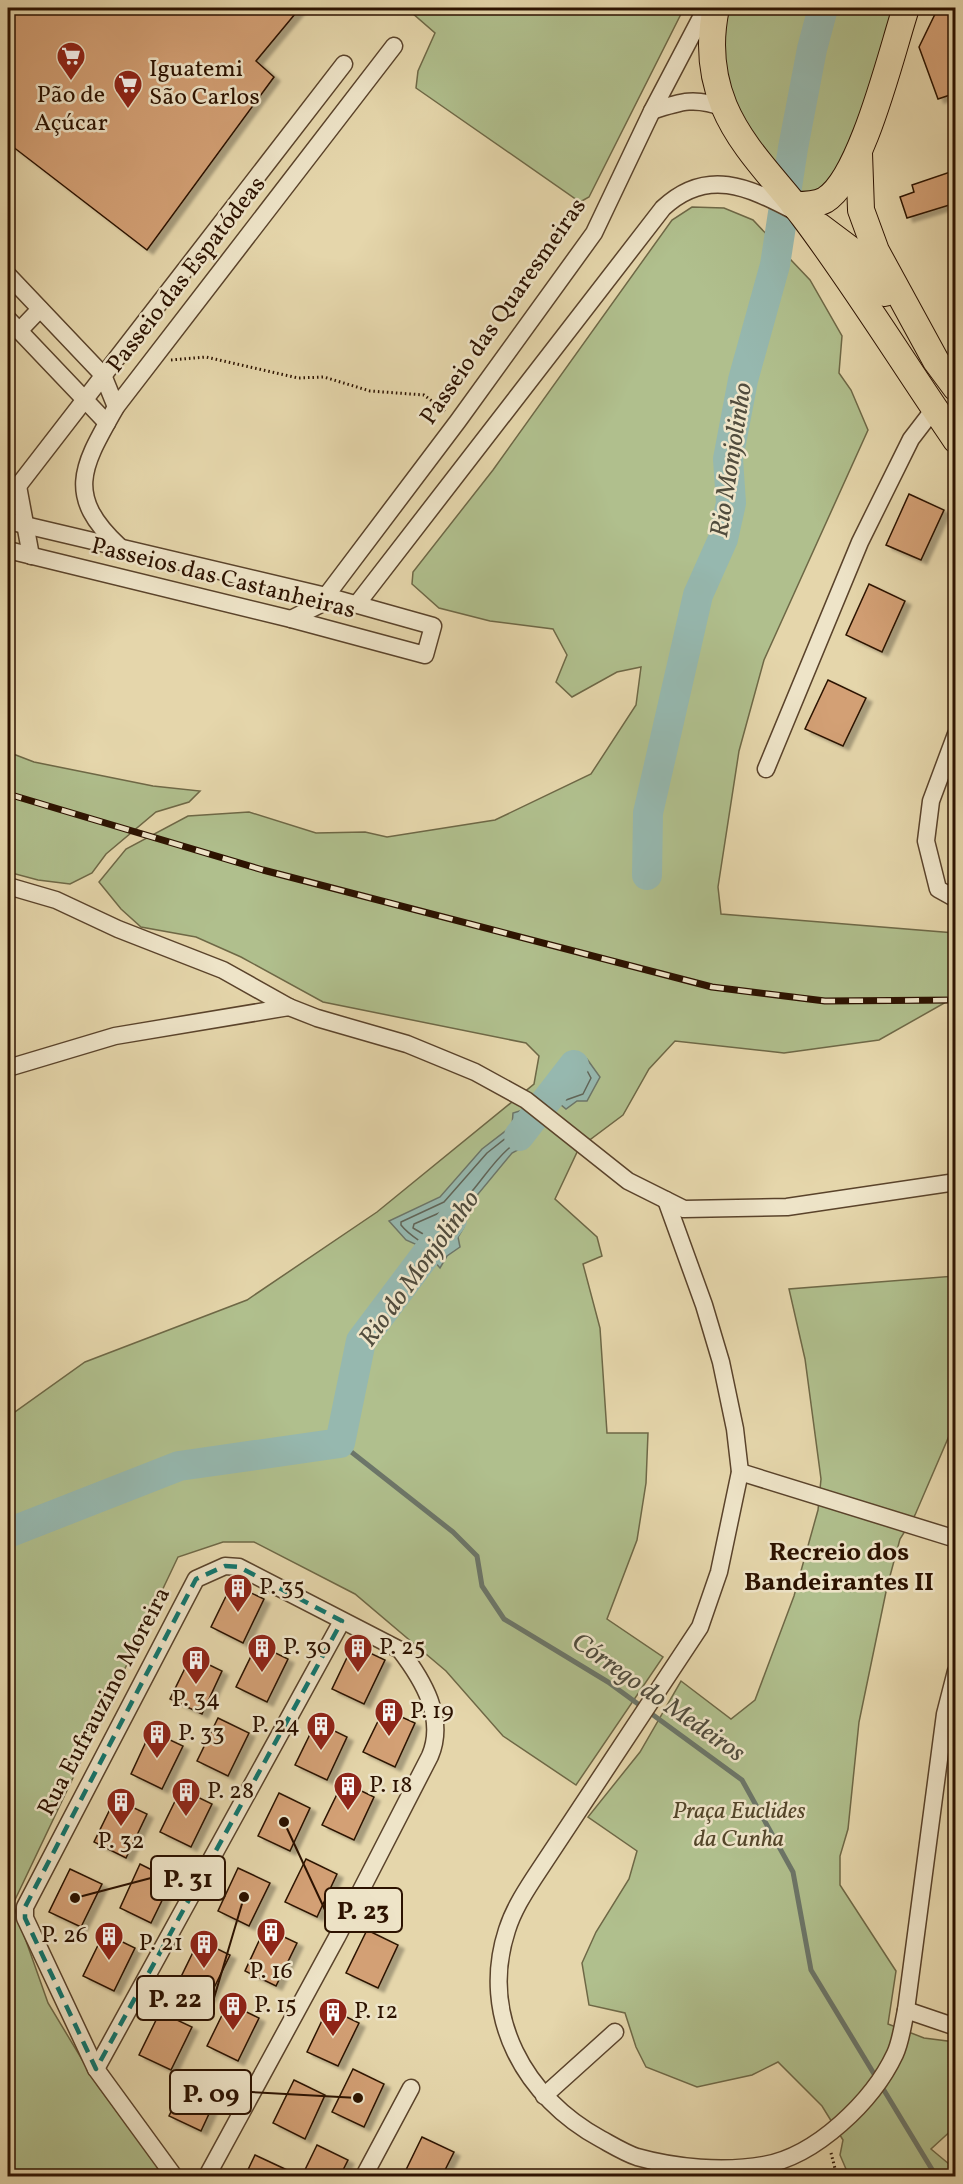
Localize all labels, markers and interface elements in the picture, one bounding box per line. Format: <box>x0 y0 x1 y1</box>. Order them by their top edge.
supermarket icon: Pão de Açúcar <box>55 40 87 82</box>
place label: Iguatemi São Carlos <box>149 53 260 115</box>
supermarket icon: Iguatemi São Carlos <box>112 68 144 110</box>
place label: Pão de Açúcar <box>34 79 108 141</box>
street label: Passeio das Espatódeas <box>99 169 275 381</box>
street label: Passeio das Quaresmeiras <box>413 192 595 432</box>
water label: Rio Monjolinho <box>702 380 762 540</box>
street label: Passeios das Castanheiras <box>87 530 359 628</box>
water label: Rio do Monjolinho <box>351 1183 489 1354</box>
district label: Recreio dos Bandeirantes II <box>744 1535 934 1601</box>
place label: P. 35 <box>259 1571 305 1605</box>
building icon: P. 35 <box>222 1572 254 1614</box>
street label: Rua Eufrauzino Moreira <box>30 1582 180 1822</box>
water label: Córrego do Medeiros <box>564 1625 752 1772</box>
place label: P. 30 <box>283 1631 331 1665</box>
place label: P. 25 <box>379 1631 425 1665</box>
building icon: P. 30 <box>246 1632 278 1674</box>
building icon: P. 25 <box>342 1632 374 1674</box>
building icon: P. 34 <box>180 1644 212 1686</box>
place label: P. 34 <box>172 1683 220 1717</box>
place label: P. 19 <box>410 1695 454 1729</box>
building icon: P. 19 <box>373 1696 405 1738</box>
place label: P. 24 <box>251 1709 300 1743</box>
building icon: P. 24 <box>305 1710 337 1752</box>
place label: P. 33 <box>178 1717 224 1751</box>
building icon: P. 33 <box>141 1718 173 1760</box>
place label: P. 18 <box>369 1769 413 1803</box>
building icon: P. 18 <box>332 1770 364 1812</box>
place label: P. 28 <box>207 1775 254 1809</box>
building icon: P. 28 <box>170 1776 202 1818</box>
building icon: P. 32 <box>105 1786 137 1828</box>
park label: Praça Euclides da Cunha <box>672 1795 806 1857</box>
place label: P. 32 <box>97 1825 145 1859</box>
callout: P. 31 <box>151 1856 225 1900</box>
text: P. 31 <box>163 1862 213 1898</box>
callout: P. 23 <box>325 1888 402 1932</box>
text: P. 23 <box>337 1894 389 1930</box>
building icon: P. 16 <box>255 1916 287 1958</box>
place label: P. 26 <box>41 1919 88 1953</box>
building icon: P. 26 <box>93 1920 125 1962</box>
place label: P. 21 <box>139 1927 183 1961</box>
building icon: P. 21 <box>188 1928 220 1970</box>
place label: P. 16 <box>249 1955 293 1989</box>
callout: P. 22 <box>137 1976 214 2020</box>
text: P. 22 <box>148 1982 202 2018</box>
place label: P. 15 <box>254 1989 297 2023</box>
building icon: P. 15 <box>217 1990 249 2032</box>
place label: P. 12 <box>354 1995 398 2029</box>
building icon: P. 12 <box>317 1996 349 2038</box>
callout: P. 09 <box>170 2070 251 2114</box>
text: P. 09 <box>183 2077 239 2113</box>

